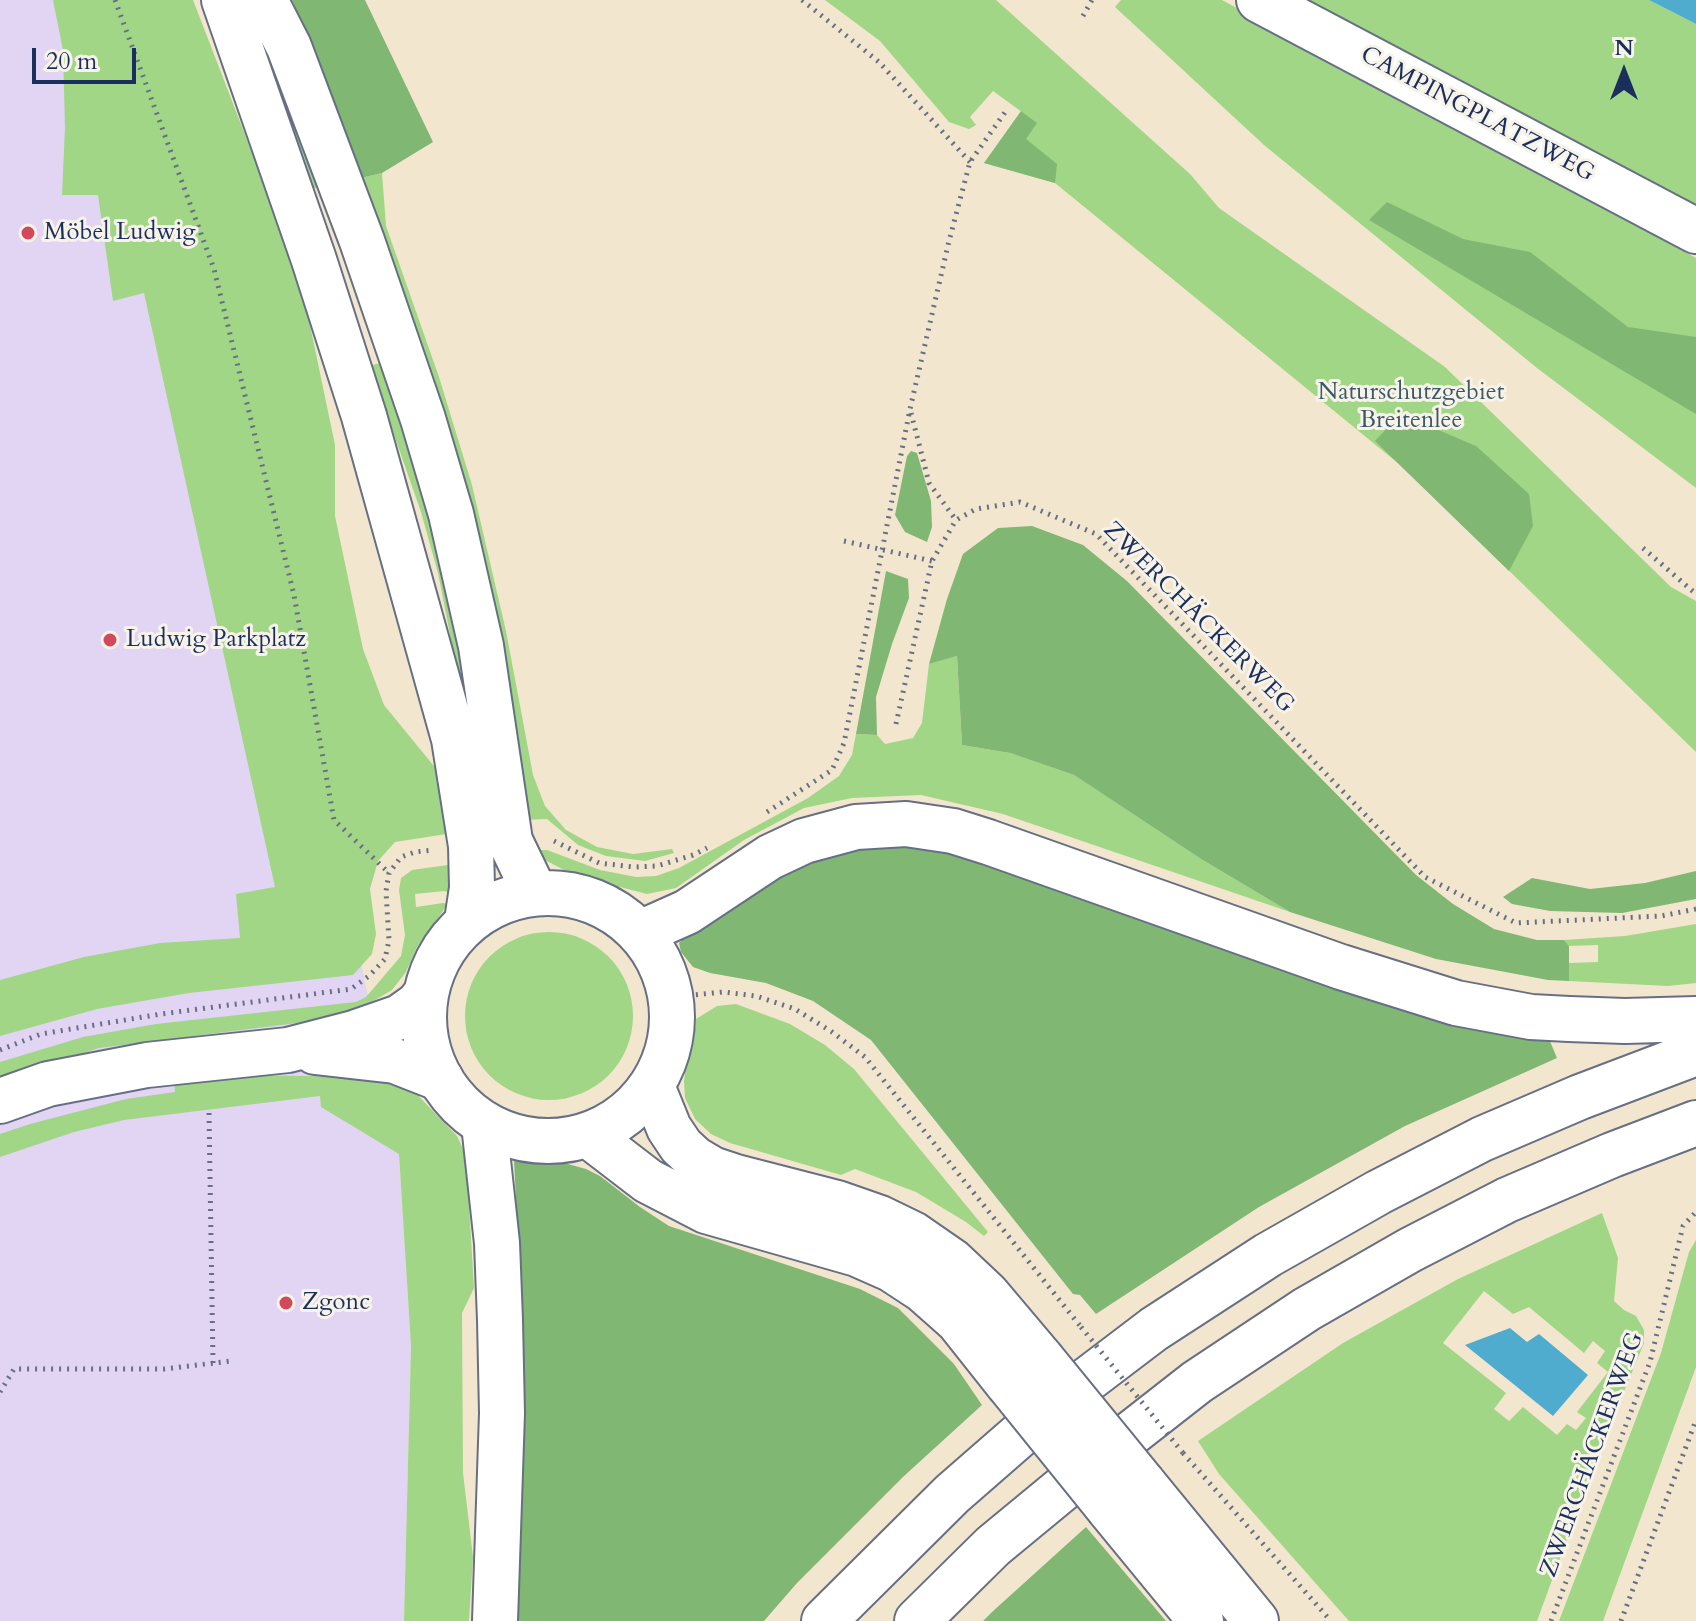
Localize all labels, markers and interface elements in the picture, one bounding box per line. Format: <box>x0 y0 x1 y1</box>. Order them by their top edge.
scale bar <box>36 32 140 82</box>
north arrow <box>1584 32 1664 112</box>
text: N <box>1614 33 1634 63</box>
street label: CAMPINGPLATZWEG <box>1355 41 1599 189</box>
text: 20 m <box>46 45 97 78</box>
place label: Möbel Ludwig <box>44 219 196 247</box>
marker: Möbel Ludwig <box>19 224 37 242</box>
park label: Naturschutzgebiet Breitenlee <box>1318 379 1504 435</box>
street label: ZWERCHÄCKERWEG <box>1096 516 1300 720</box>
place label: Ludwig Parkplatz <box>126 626 306 654</box>
marker: Ludwig Parkplatz <box>101 631 119 649</box>
place label: Zgonc <box>302 1289 370 1317</box>
marker: Zgonc <box>277 1294 295 1312</box>
street label: ZWERCHÄCKERWEG <box>1535 1329 1651 1581</box>

